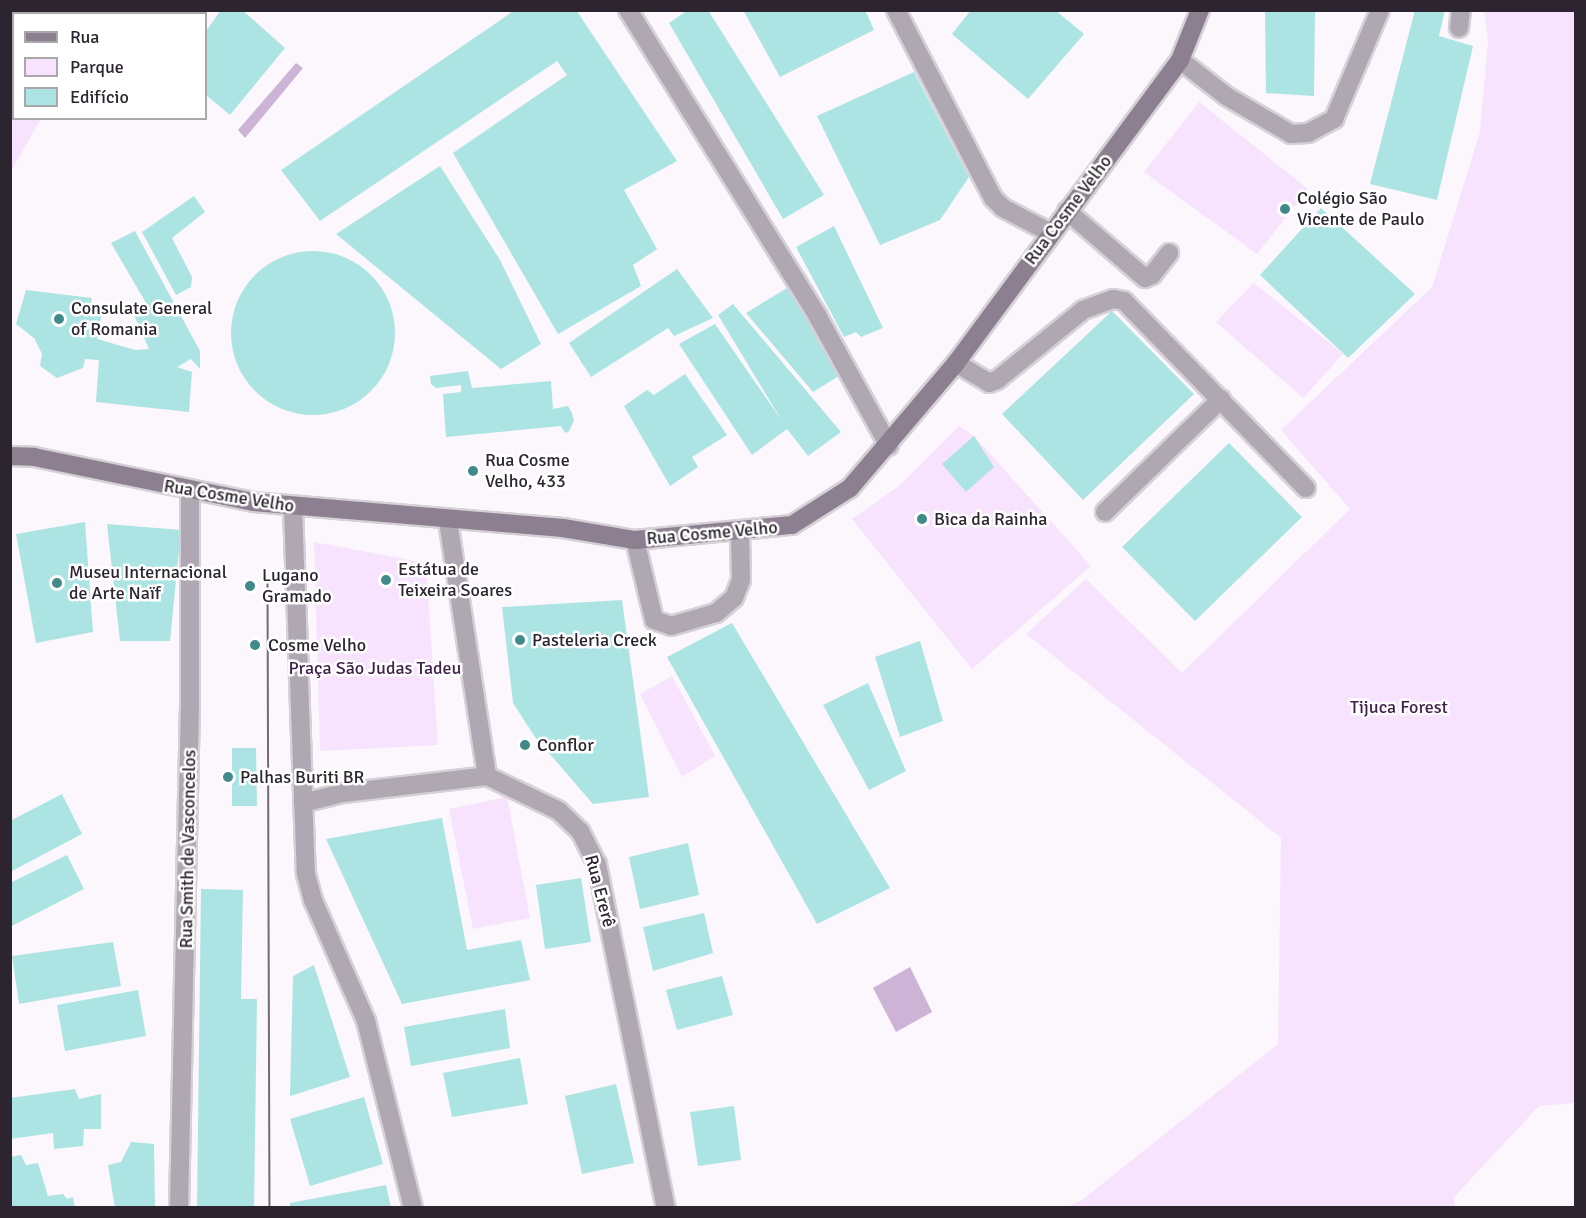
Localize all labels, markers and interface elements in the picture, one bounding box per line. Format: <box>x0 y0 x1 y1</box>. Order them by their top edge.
legend <box>12 12 207 120</box>
text: Rua <box>70 26 99 48</box>
text: Parque <box>70 56 124 78</box>
text: Edifício <box>70 86 129 108</box>
street label: Rua Cosme Velho <box>1020 151 1116 269</box>
place label: Colégio São Vicente de Paulo <box>1297 188 1424 230</box>
marker: Colégio São Vicente de Paulo <box>1278 202 1292 216</box>
place label: Consulate General of Romania <box>71 298 212 340</box>
marker: Consulate General of Romania <box>52 312 66 326</box>
place label: Rua Cosme Velho, 433 <box>485 450 570 492</box>
marker: Rua Cosme Velho, 433 <box>466 464 480 478</box>
street label: Rua Cosme Velho <box>162 475 296 517</box>
place label: Bica da Rainha <box>934 508 1047 530</box>
marker: Bica da Rainha <box>915 512 929 526</box>
street label: Rua Cosme Velho <box>646 517 778 549</box>
place label: Estátua de Teixeira Soares <box>398 559 512 602</box>
place label: Museu Internacional de Arte Naïf <box>69 562 227 604</box>
place label: Lugano Gramado <box>262 565 331 608</box>
marker: Estátua de Teixeira Soares <box>379 573 393 587</box>
marker: Museu Internacional de Arte Naïf <box>50 576 64 590</box>
marker: Lugano Gramado <box>243 579 257 593</box>
place label: Pasteleria Creck <box>532 629 657 651</box>
marker: Pasteleria Creck <box>513 633 527 647</box>
place label: Cosme Velho <box>268 634 366 656</box>
marker: Cosme Velho <box>246 636 264 654</box>
park label: Praça São Judas Tadeu <box>289 657 461 679</box>
park label: Tijuca Forest <box>1350 696 1448 718</box>
place label: Conflor <box>537 734 594 756</box>
marker: Conflor <box>518 738 532 752</box>
street label: Rua Smith de Vasconcelos <box>175 749 201 949</box>
place label: Palhas Buriti BR <box>240 766 364 788</box>
marker: Palhas Buriti BR <box>221 770 235 784</box>
street label: Rua Ererê <box>580 852 620 930</box>

